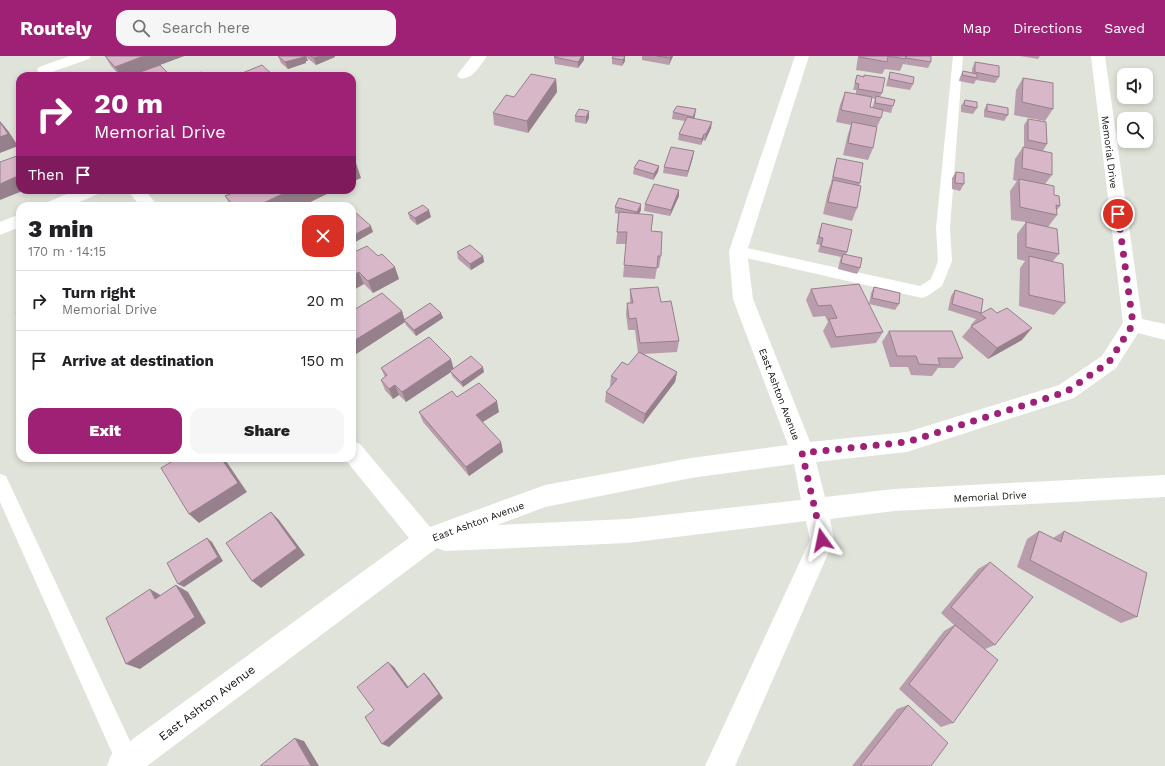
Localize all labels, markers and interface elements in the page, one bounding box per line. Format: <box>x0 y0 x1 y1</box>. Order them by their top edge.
search box <box>116 10 396 46</box>
text: Routely <box>20 17 92 40</box>
icon: search <box>130 17 152 39</box>
text: Search here <box>162 19 250 37</box>
text: Map <box>963 20 991 36</box>
text: Directions <box>1013 20 1082 36</box>
text: Saved <box>1104 20 1145 36</box>
map controls <box>1117 68 1153 148</box>
button: sound <box>1117 68 1153 104</box>
text: 20 m <box>94 87 163 120</box>
icon: right <box>28 88 80 140</box>
button: search <box>1117 112 1153 148</box>
street label: Memorial Drive <box>1100 115 1119 189</box>
text: Memorial Drive <box>94 121 226 142</box>
icon: arrive <box>72 164 94 186</box>
text: Then <box>28 166 64 184</box>
pin <box>1101 197 1135 231</box>
icon: arrive <box>1107 203 1129 225</box>
text: 3 min <box>28 215 93 243</box>
button: close <box>302 215 344 257</box>
text: 170 m · 14:15 <box>28 244 106 259</box>
text: Turn right <box>62 284 135 302</box>
icon: right <box>28 290 50 312</box>
text: 20 m <box>307 292 344 310</box>
text: Memorial Drive <box>62 302 157 317</box>
street label: East Ashton Avenue <box>757 347 802 442</box>
icon: arrive <box>28 350 50 372</box>
text: Arrive at destination <box>62 352 214 370</box>
text: 150 m <box>301 352 344 370</box>
button: Exit <box>28 408 182 454</box>
button: Share <box>190 408 344 454</box>
street label: Memorial Drive <box>953 489 1027 504</box>
street label: East Ashton Avenue <box>431 500 526 543</box>
position arrow <box>801 519 843 561</box>
street label: East Ashton Avenue <box>156 662 258 744</box>

